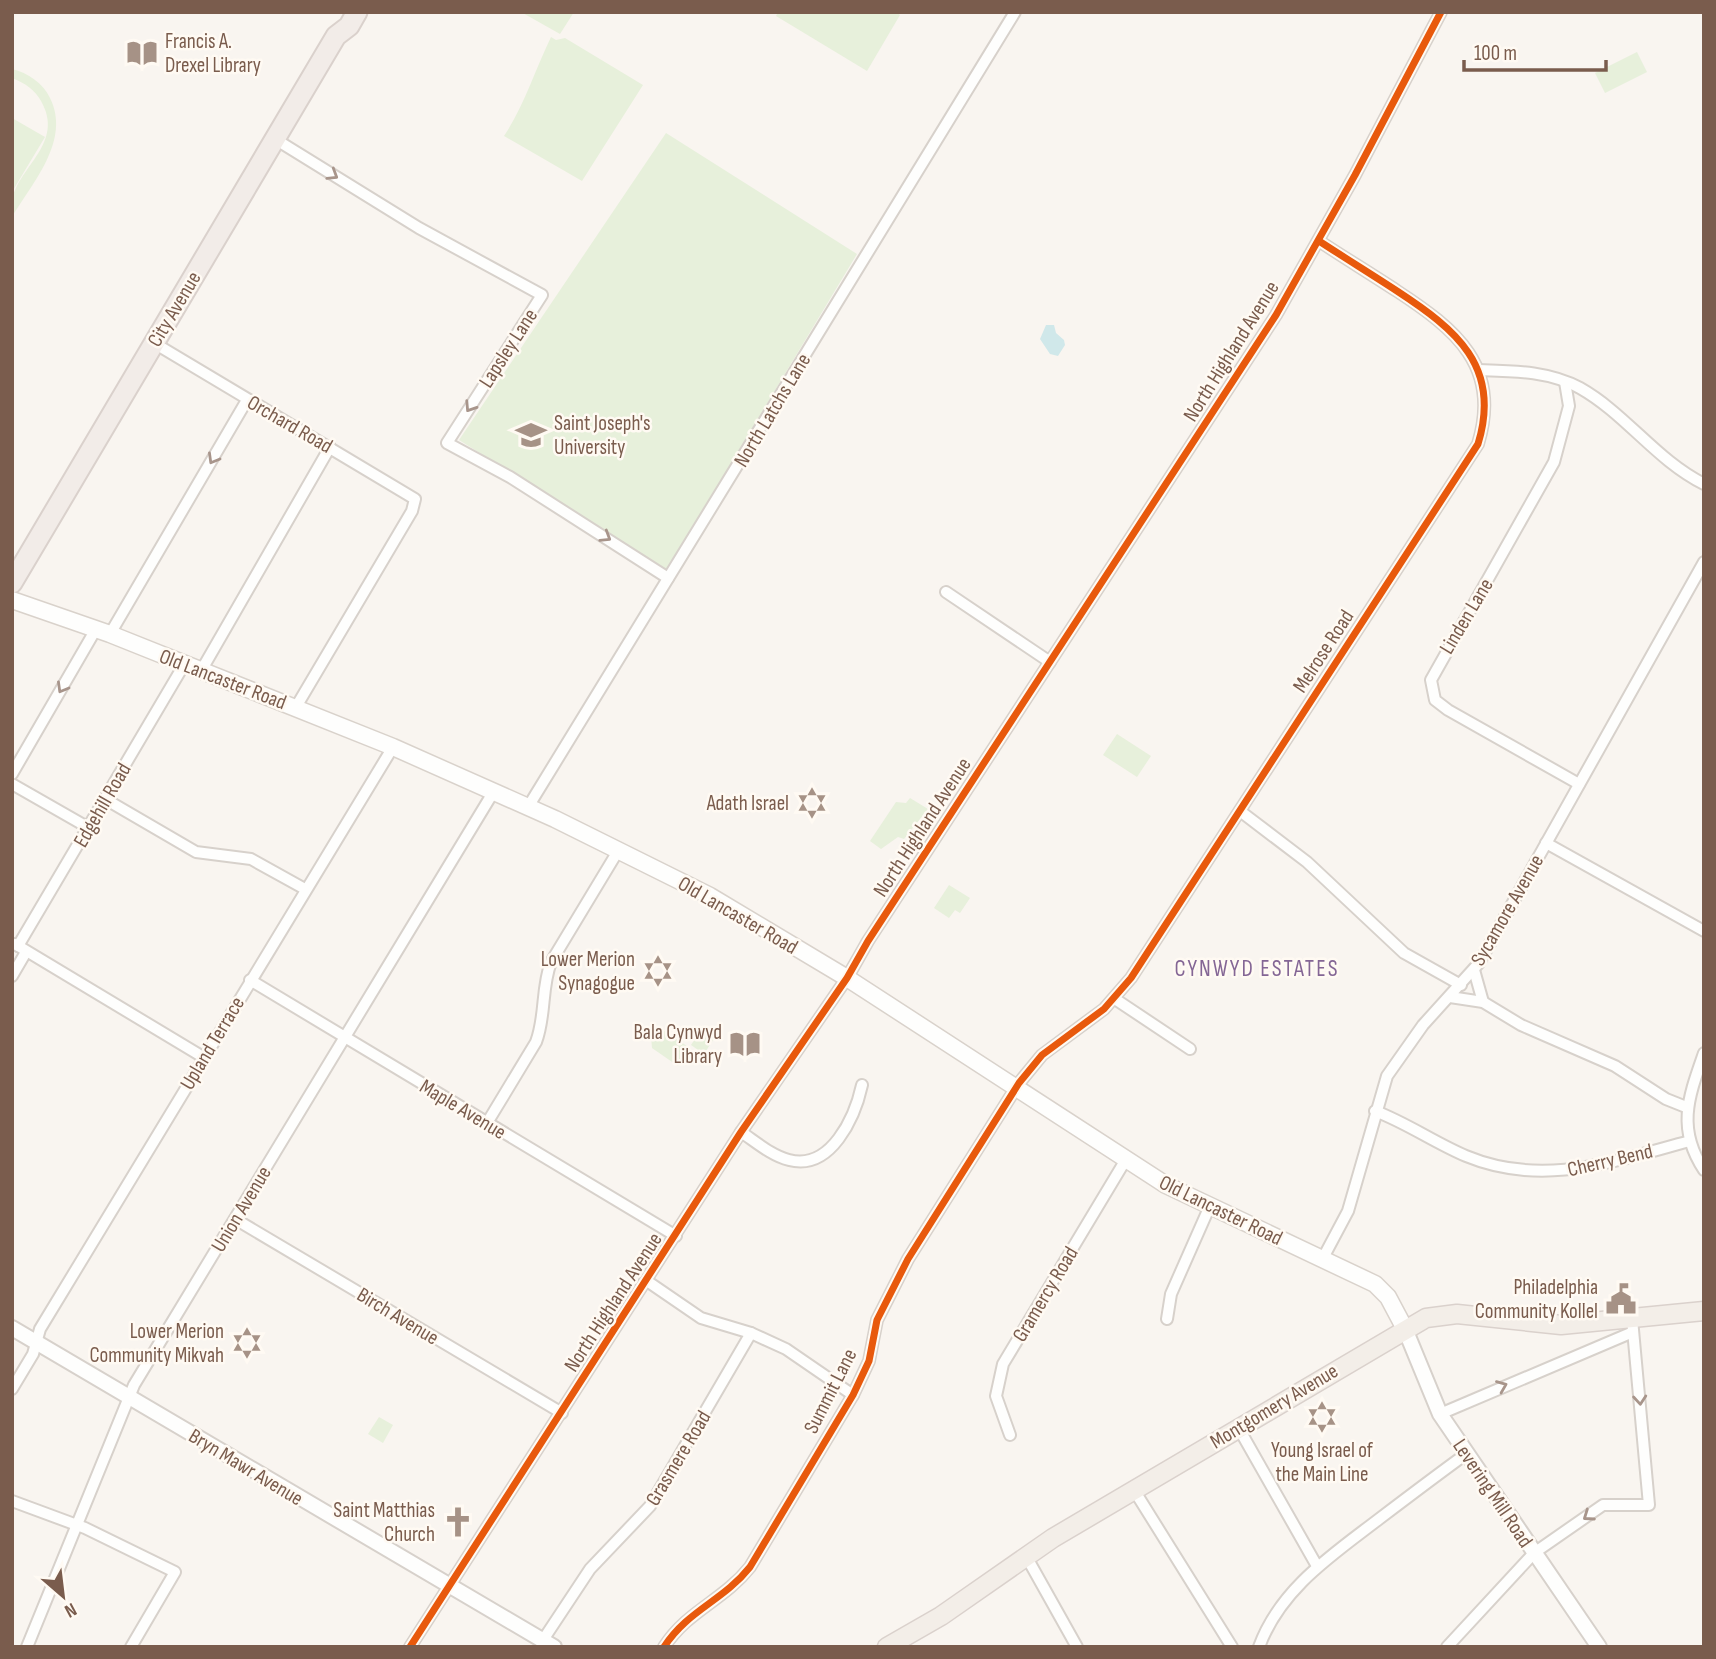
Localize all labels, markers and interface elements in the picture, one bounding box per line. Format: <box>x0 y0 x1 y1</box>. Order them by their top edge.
scale bar <box>1464 28 1606 72</box>
place label: Francis A. Drexel Library <box>165 29 261 78</box>
library icon: Francis A. Drexel Library <box>125 36 159 70</box>
text: 100 m <box>1474 41 1517 66</box>
one-way arrow <box>325 167 338 180</box>
street label: City Avenue <box>142 267 207 351</box>
street label: North Highland Avenue <box>1178 276 1285 426</box>
street label: Lapsley Lane <box>474 304 543 392</box>
street label: North Latchs Lane <box>729 349 816 472</box>
street label: Orchard Road <box>243 390 337 459</box>
one-way arrow <box>466 399 478 412</box>
place label: Saint Joseph's University <box>554 411 651 460</box>
school or university icon: Saint Joseph's University <box>514 418 548 452</box>
one-way arrow <box>208 451 221 464</box>
one-way arrow <box>598 529 611 542</box>
street label: Linden Lane <box>1434 574 1499 658</box>
street label: Melrose Road <box>1287 605 1359 697</box>
street label: Old Lancaster Road <box>156 644 290 715</box>
one-way arrow <box>57 681 70 694</box>
street label: North Highland Avenue <box>868 753 977 902</box>
street label: Edgehill Road <box>68 759 137 852</box>
synagogue icon: Adath Israel <box>795 786 829 820</box>
place label: Adath Israel <box>706 791 789 816</box>
street label: Sycamore Avenue <box>1466 850 1549 970</box>
street label: Old Lancaster Road <box>673 871 802 960</box>
place label: Lower Merion Synagogue <box>541 947 635 996</box>
synagogue icon: Lower Merion Synagogue <box>641 954 675 988</box>
district label: CYNWYD ESTATES <box>1175 955 1339 983</box>
street label: Upland Terrace <box>175 992 250 1094</box>
place label: Bala Cynwyd Library <box>633 1020 722 1069</box>
library icon: Bala Cynwyd Library <box>728 1027 762 1061</box>
street label: Maple Avenue <box>415 1074 510 1145</box>
street label: Cherry Bend <box>1565 1139 1655 1182</box>
street label: Union Avenue <box>206 1162 277 1257</box>
street label: Old Lancaster Road <box>1155 1170 1286 1251</box>
street label: North Highland Avenue <box>559 1228 668 1377</box>
street label: Gramercy Road <box>1007 1242 1084 1346</box>
place label: Philadelphia Community Kollel <box>1475 1275 1598 1324</box>
street label: Birch Avenue <box>352 1282 443 1351</box>
public building icon: Philadelphia Community Kollel <box>1604 1282 1638 1316</box>
place label: Lower Merion Community Mikvah <box>89 1319 224 1368</box>
synagogue icon: Lower Merion Community Mikvah <box>230 1326 264 1360</box>
street label: Summit Lane <box>798 1345 862 1438</box>
street label: Montgomery Avenue <box>1206 1358 1343 1454</box>
one-way arrow <box>1495 1380 1507 1394</box>
one-way arrow <box>1632 1395 1647 1406</box>
synagogue icon: Young Israel of the Main Line <box>1305 1400 1339 1434</box>
street label: Grasmere Road <box>640 1406 716 1510</box>
street label: Bryn Mawr Avenue <box>184 1424 307 1511</box>
street label: Levering Mill Road <box>1447 1434 1538 1552</box>
place label: Young Israel of the Main Line <box>1271 1438 1374 1487</box>
place label: Saint Matthias Church <box>333 1498 435 1547</box>
church icon: Saint Matthias Church <box>441 1505 475 1539</box>
one-way arrow <box>1583 1508 1596 1520</box>
north arrow <box>28 1561 98 1631</box>
text: N <box>60 1597 80 1622</box>

